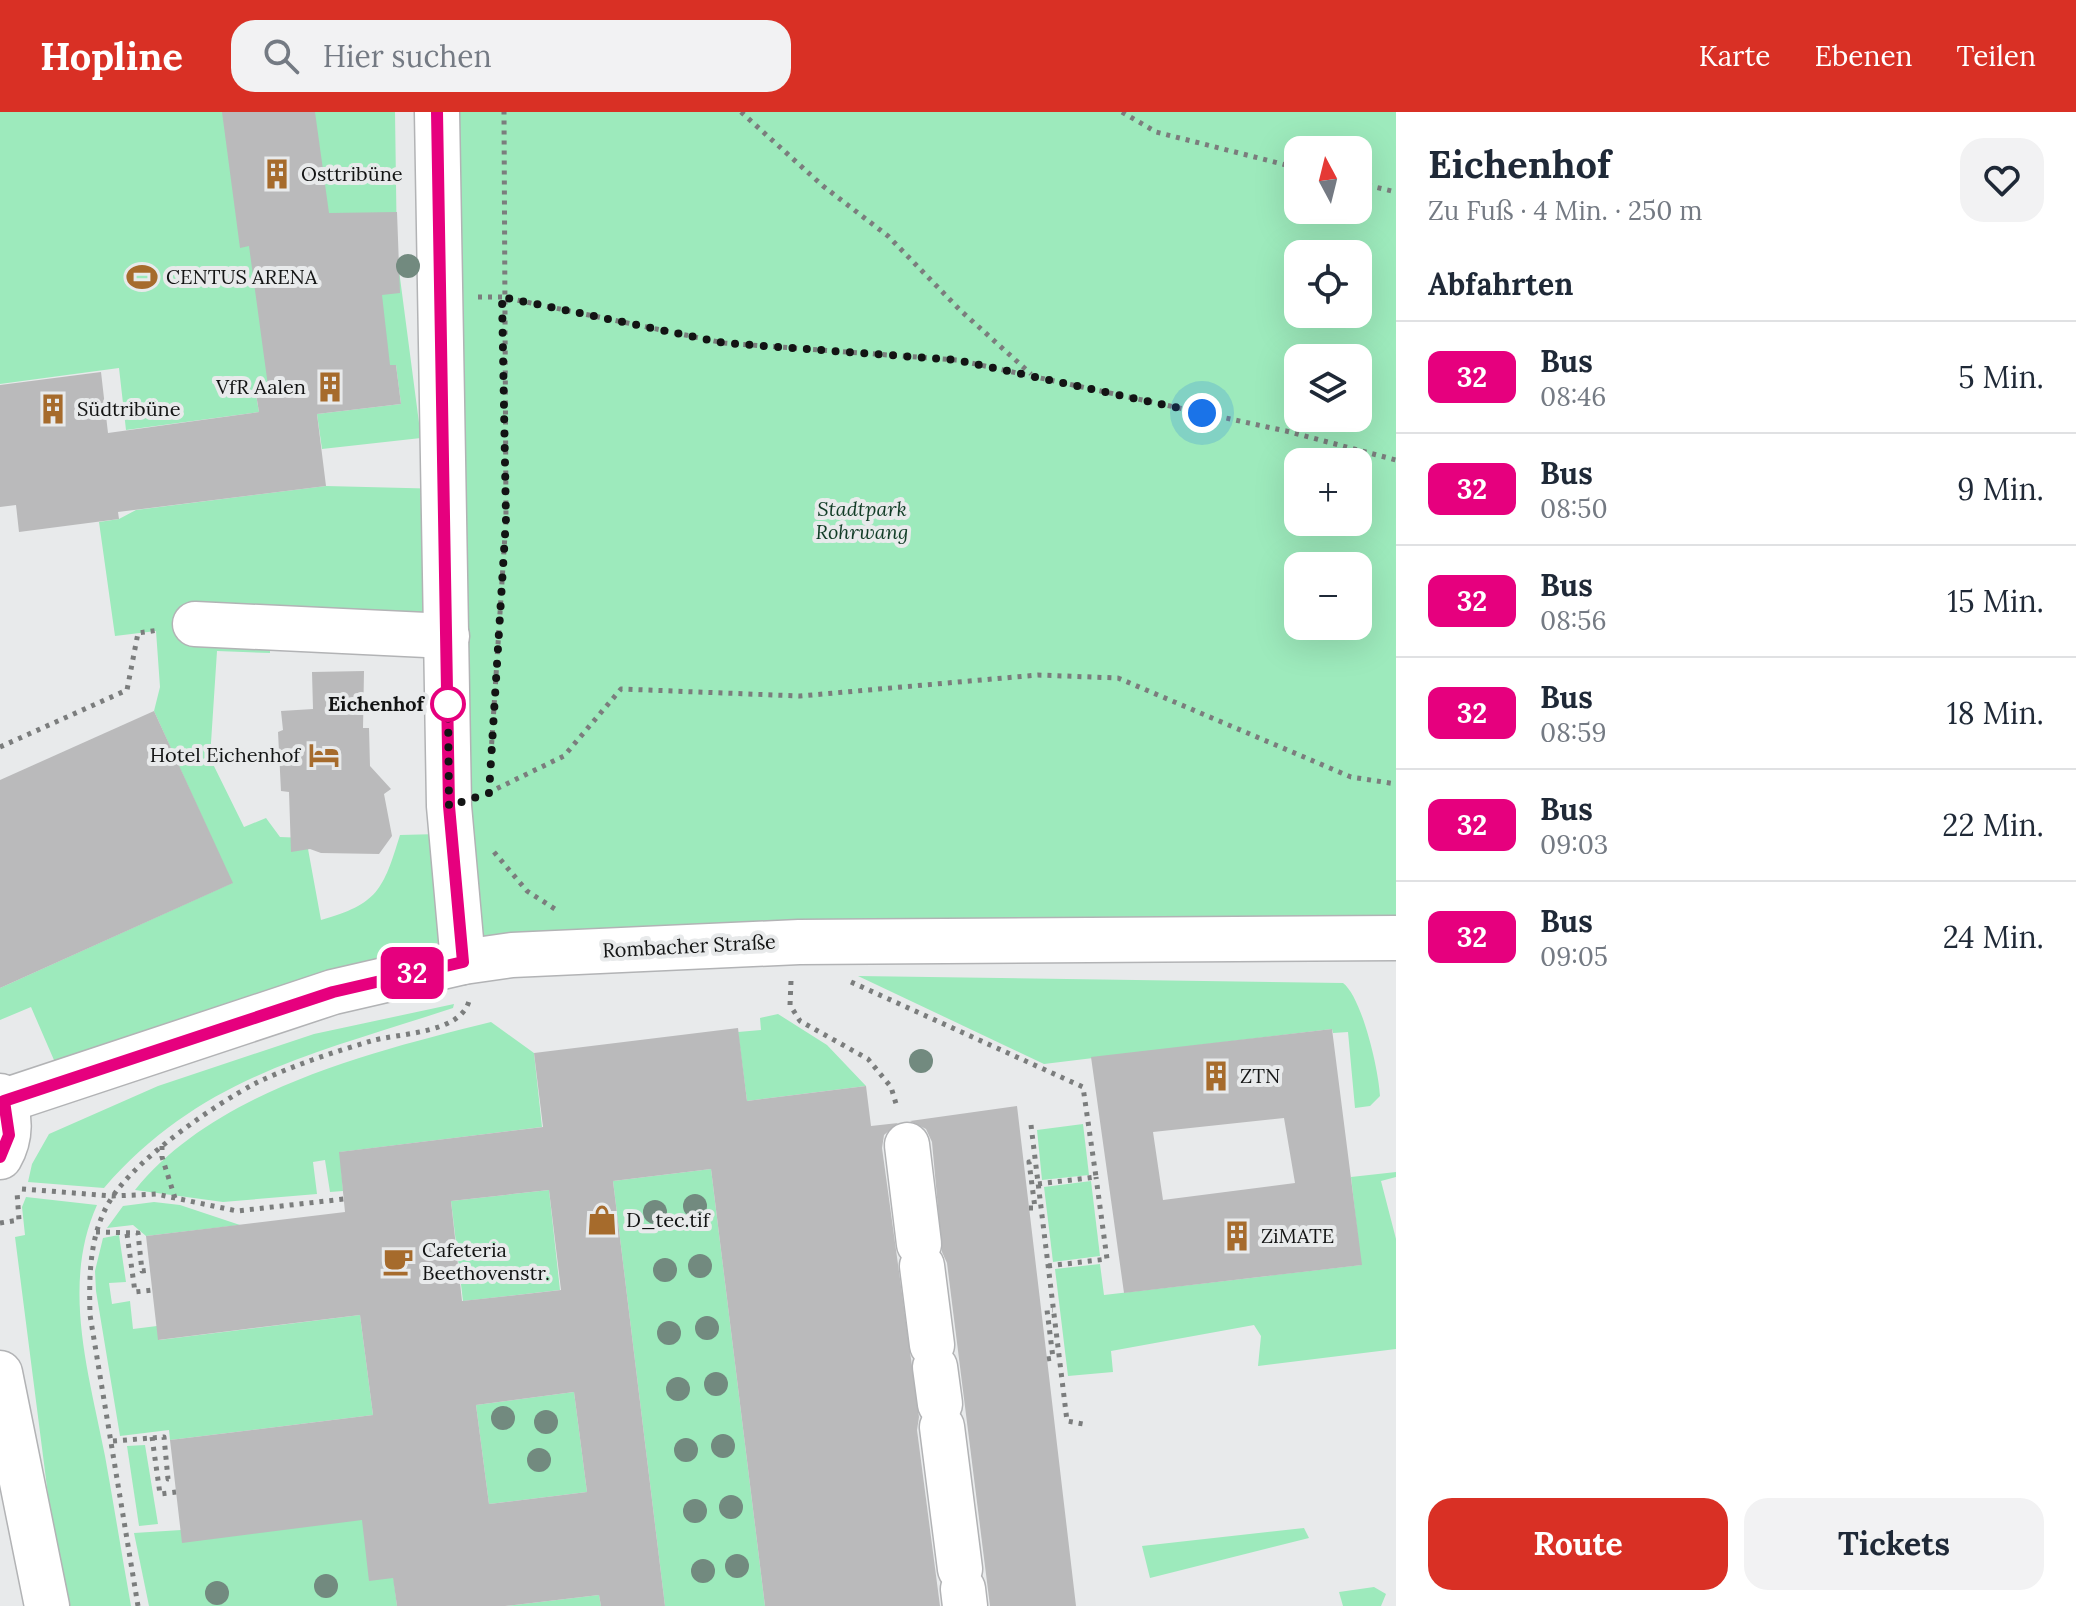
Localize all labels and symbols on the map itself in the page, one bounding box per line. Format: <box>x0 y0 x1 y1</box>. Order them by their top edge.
north arrow <box>1284 136 1372 224</box>
building icon: Osttribüne <box>260 157 294 191</box>
place label: Osttribüne <box>301 161 403 186</box>
sports icon: CENTUS ARENA <box>125 260 159 294</box>
place label: CENTUS ARENA <box>166 264 318 289</box>
building icon: VfR Aalen <box>313 370 347 404</box>
place label: VfR Aalen <box>215 374 306 399</box>
building icon: Südtribüne <box>36 392 70 426</box>
your location <box>1182 393 1222 433</box>
place label: Südtribüne <box>77 396 181 421</box>
park label: Stadtpark Rohrwang <box>816 496 908 544</box>
marker: Eichenhof <box>431 687 465 721</box>
place label: Eichenhof <box>328 691 426 716</box>
hotel icon: Hotel Eichenhof <box>307 738 341 772</box>
place label: Hotel Eichenhof <box>150 742 301 767</box>
street label: Rombacher Straße <box>602 928 776 963</box>
line badge: 32 <box>376 947 448 999</box>
building icon: ZTN <box>1199 1059 1233 1093</box>
place label: ZTN <box>1240 1063 1280 1088</box>
shop icon: D_tec.tif <box>585 1203 619 1237</box>
place label: D_tec.tif <box>626 1207 711 1232</box>
building icon: ZiMATE <box>1220 1219 1254 1253</box>
place label: ZiMATE <box>1261 1223 1334 1248</box>
place label: Cafeteria Beethovenstr. <box>422 1237 550 1285</box>
cafe icon: Cafeteria Beethovenstr. <box>381 1244 415 1278</box>

